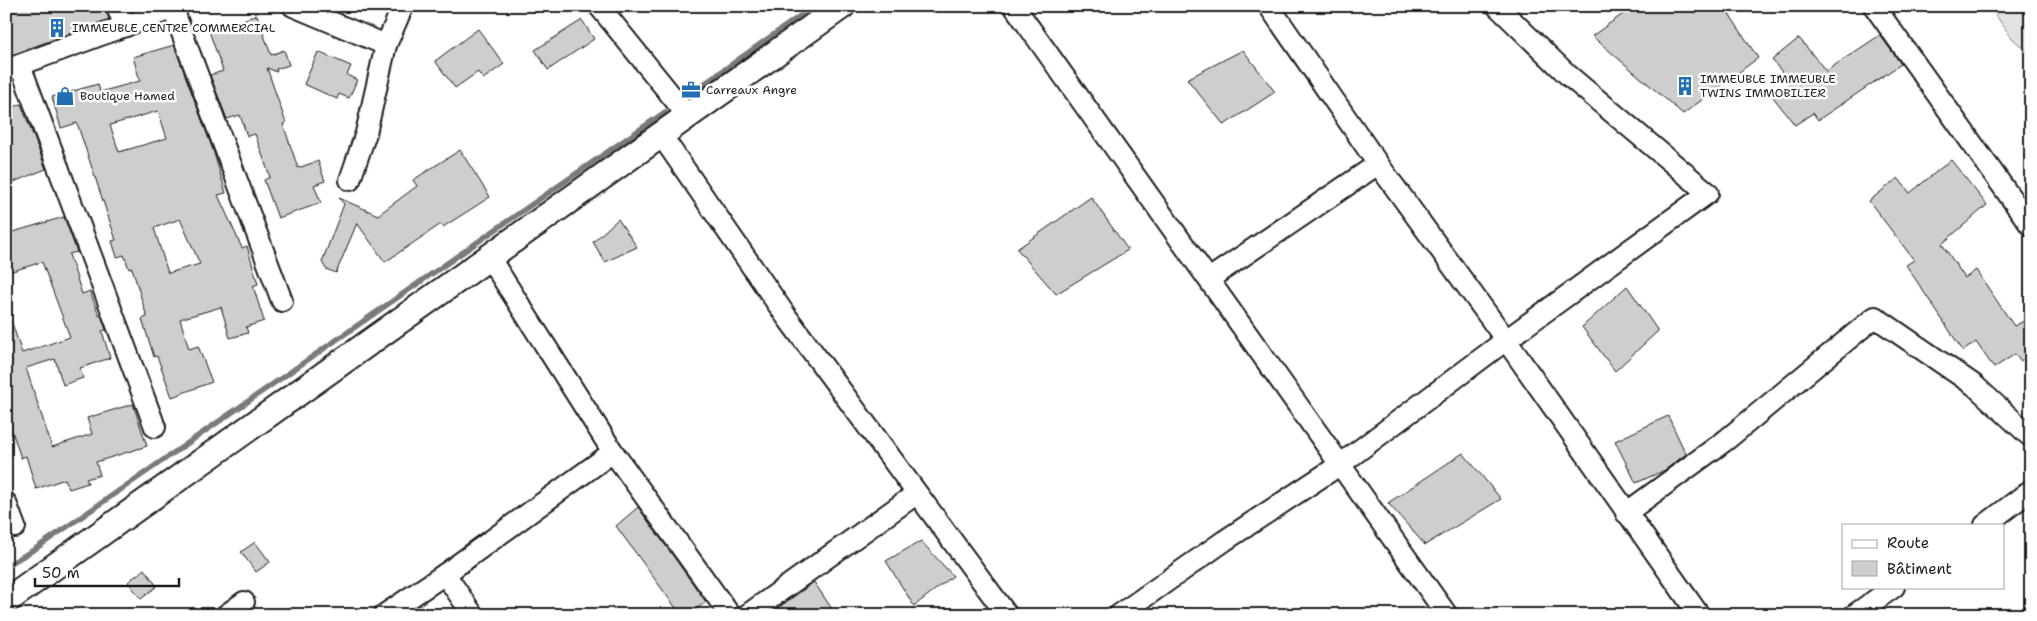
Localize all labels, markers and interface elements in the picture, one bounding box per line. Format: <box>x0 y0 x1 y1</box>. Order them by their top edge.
building icon: IMMEUBLE CENTRE COMMERCIAL <box>46 17 68 39</box>
place label: IMMEUBLE CENTRE COMMERCIAL <box>72 20 276 36</box>
place label: IMMEUBLE IMMEUBLE TWINS IMMOBILIER <box>1700 71 1836 101</box>
building icon: IMMEUBLE IMMEUBLE TWINS IMMOBILIER <box>1674 75 1696 97</box>
office icon: Carreaux Angre <box>680 79 702 101</box>
place label: Carreaux Angre <box>706 82 797 98</box>
shop icon: Boutique Hamed <box>54 85 76 107</box>
place label: Boutique Hamed <box>80 88 175 104</box>
legend <box>1842 524 2004 588</box>
text: Route <box>1887 533 1929 553</box>
scale bar <box>35 556 179 588</box>
text: Bâtiment <box>1887 559 1952 579</box>
text: 50 m <box>42 563 80 583</box>

